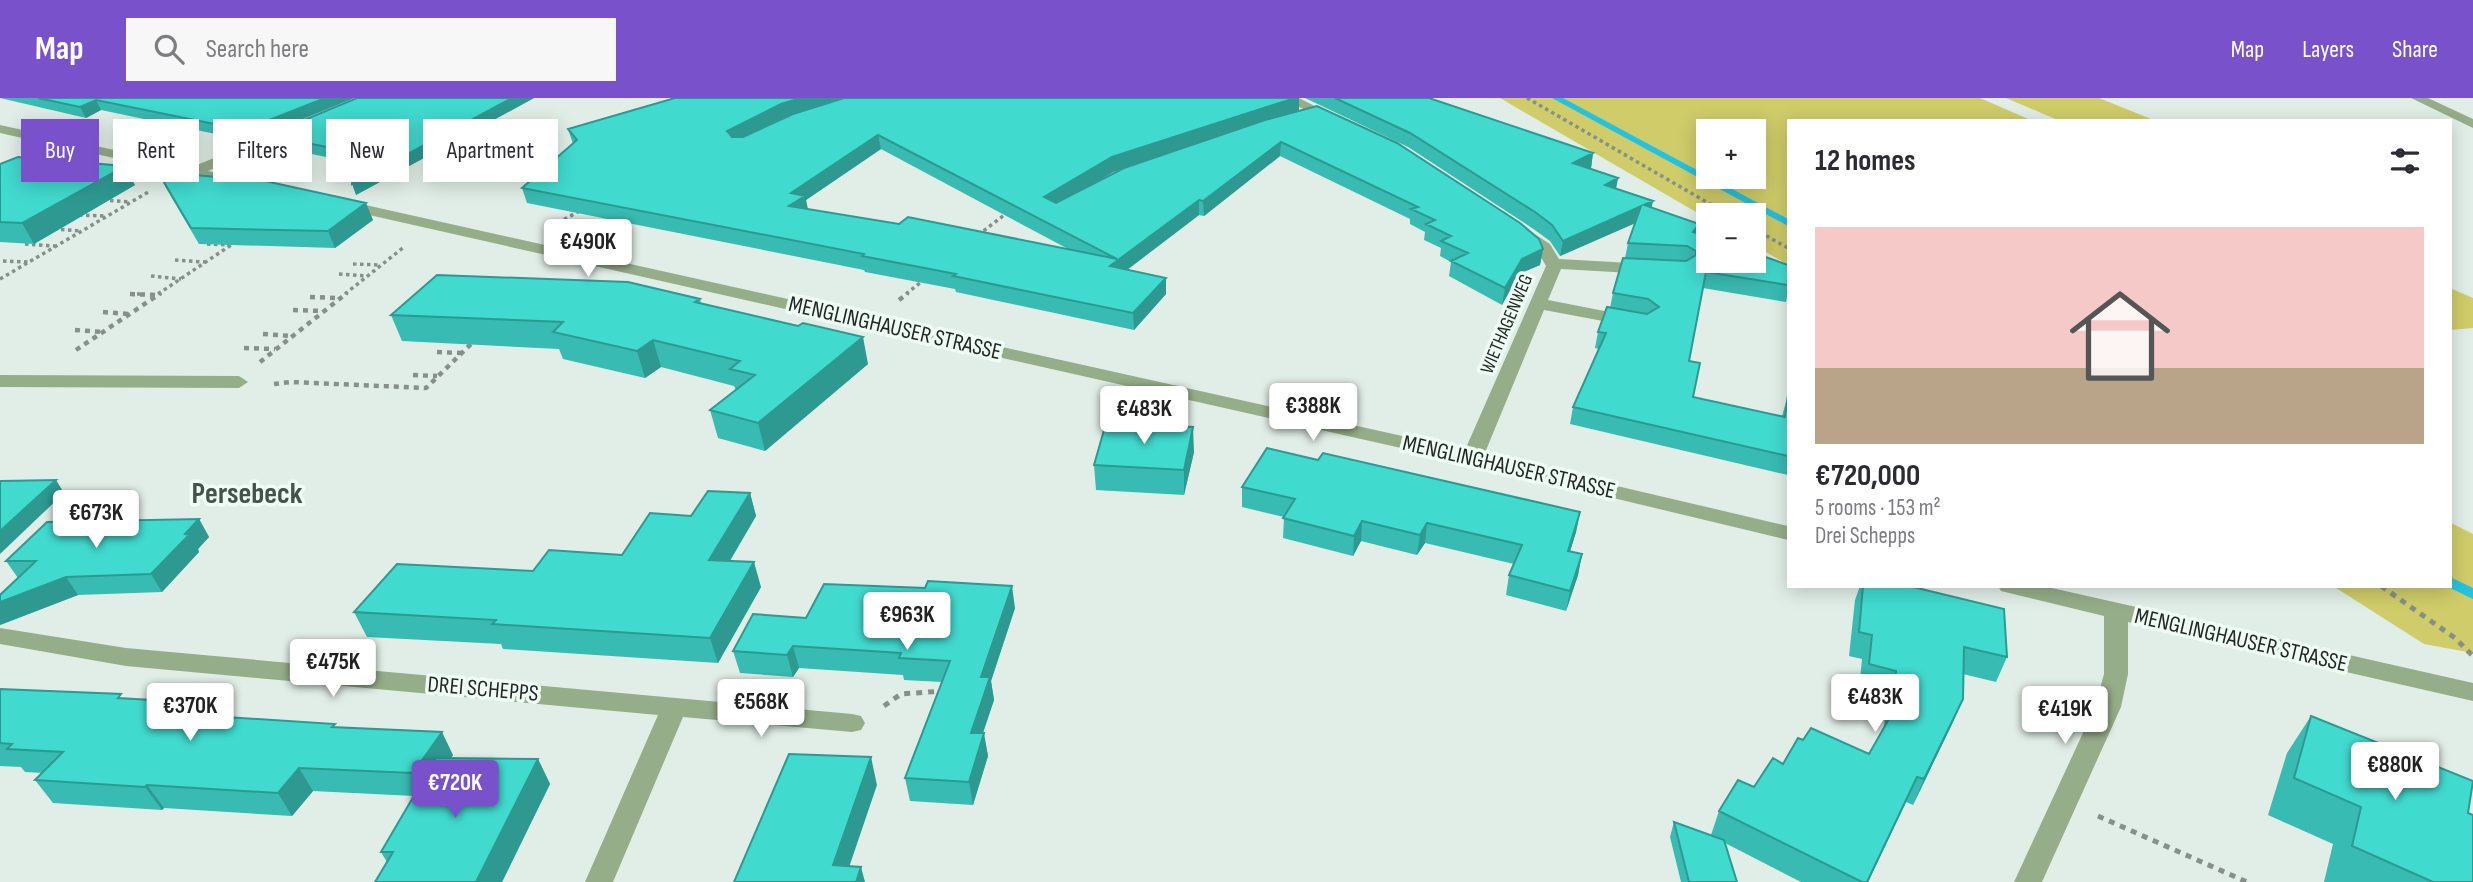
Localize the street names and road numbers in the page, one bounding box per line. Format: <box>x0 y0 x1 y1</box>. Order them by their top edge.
street label: WIETHAGENWEG <box>1476 271 1538 377</box>
street label: MENGLINGHAUSER STRASSE <box>786 290 1004 366</box>
street label: MENGLINGHAUSER STRASSE <box>1400 429 1618 505</box>
street label: MENGLINGHAUSER STRASSE <box>2132 602 2350 678</box>
street label: DREI SCHEPPS <box>426 670 540 708</box>

